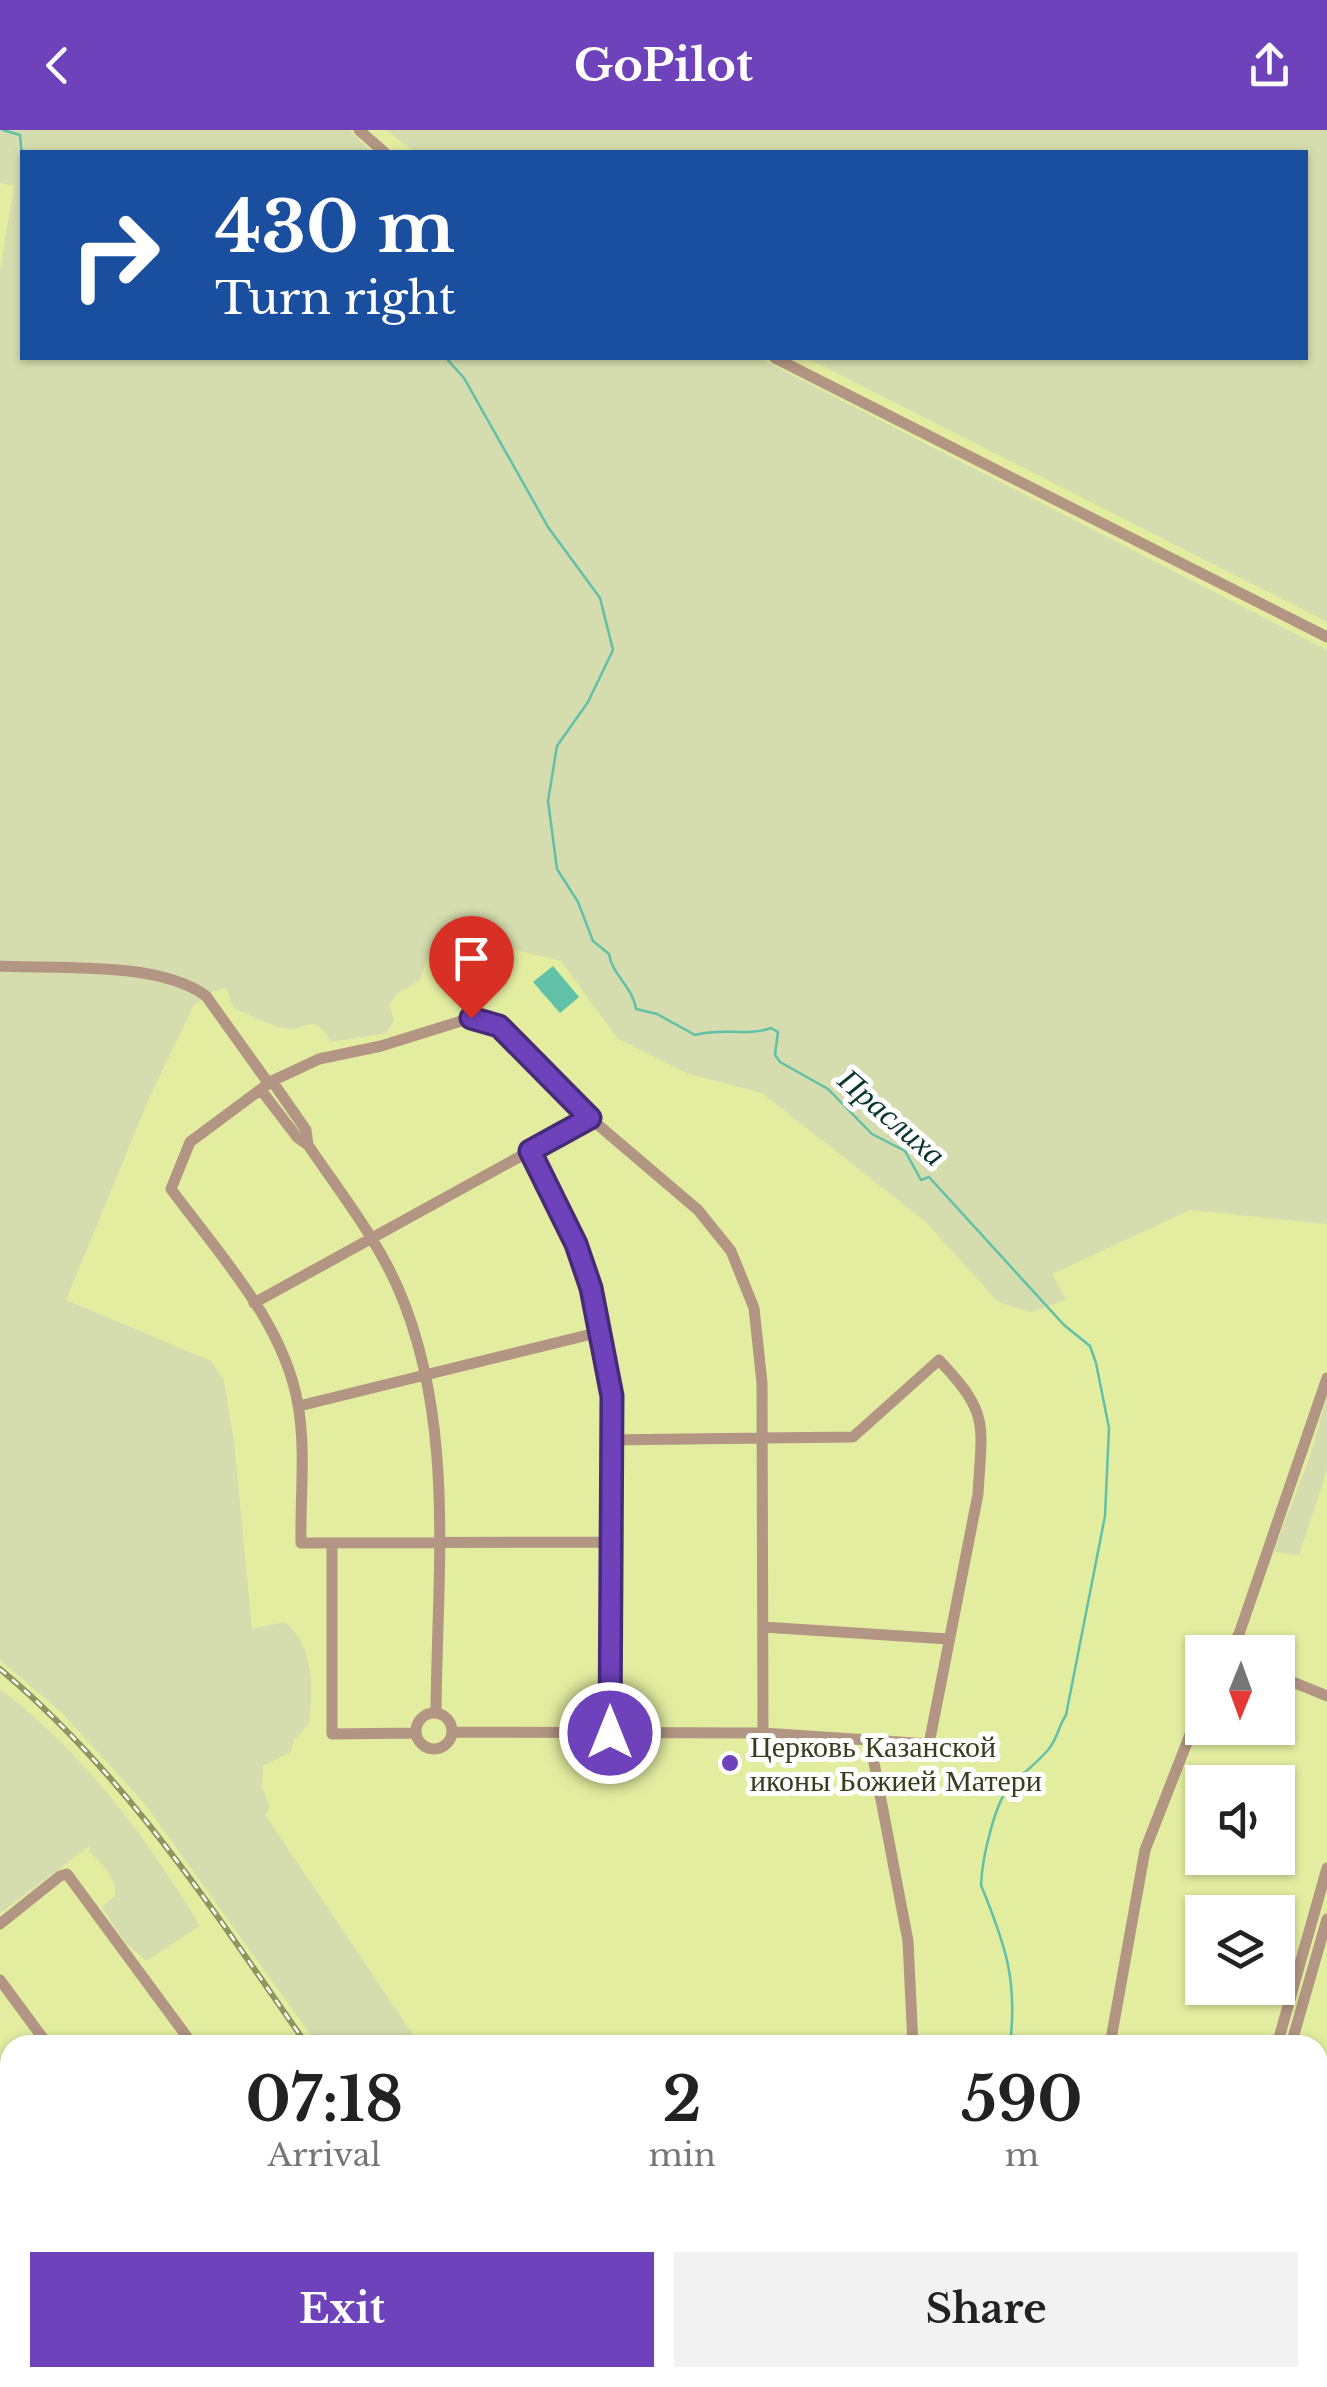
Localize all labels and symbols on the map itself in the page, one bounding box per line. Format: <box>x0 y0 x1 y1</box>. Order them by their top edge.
pin <box>429 916 514 1019</box>
water label: Праслиха <box>829 1059 954 1174</box>
north arrow <box>1185 1635 1295 1745</box>
position arrow <box>558 1681 662 1785</box>
place label: Церковь Казанской иконы Божией Матери <box>750 1728 1042 1799</box>
marker: Церковь Казанской иконы Божией Матери <box>719 1752 741 1774</box>

